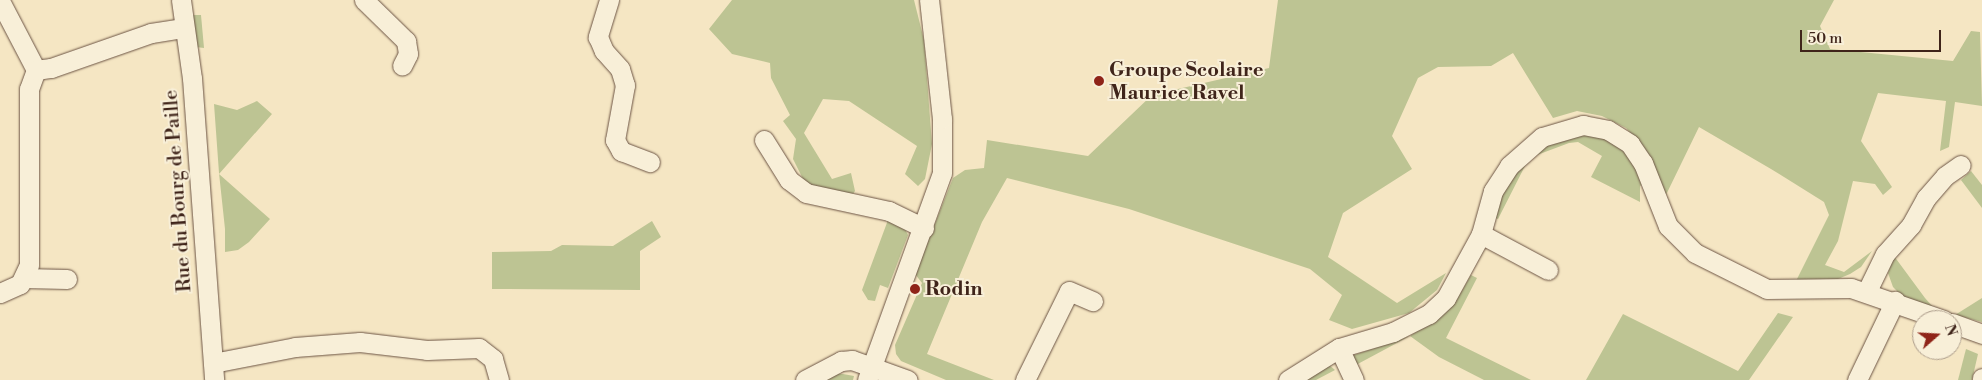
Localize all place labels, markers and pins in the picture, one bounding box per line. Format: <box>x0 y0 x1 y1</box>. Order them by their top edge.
place label: Groupe Scolaire Maurice Ravel <box>1109 58 1263 105</box>
marker: Groupe Scolaire Maurice Ravel <box>1093 75 1105 87</box>
place label: Rodin <box>925 277 983 301</box>
marker: Rodin <box>909 283 921 295</box>

